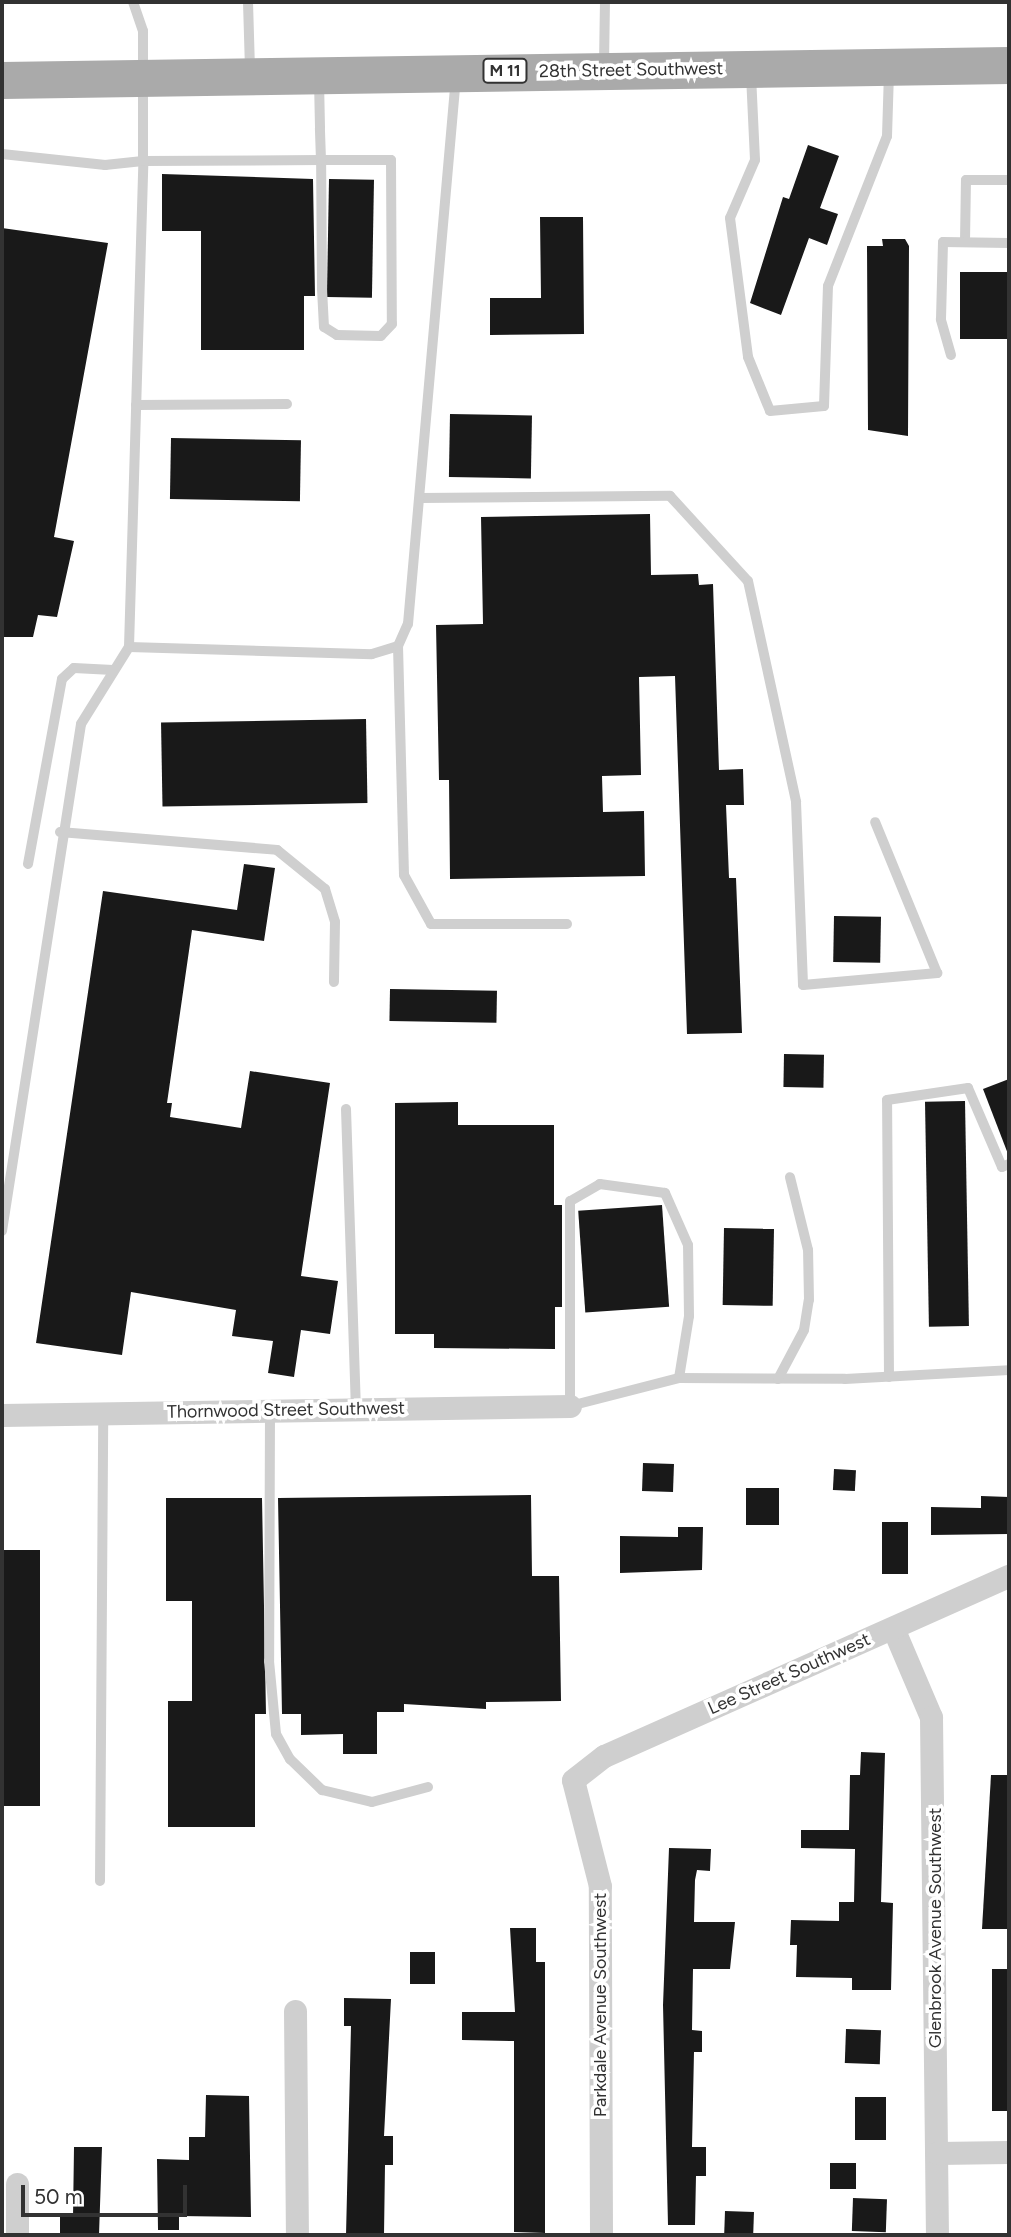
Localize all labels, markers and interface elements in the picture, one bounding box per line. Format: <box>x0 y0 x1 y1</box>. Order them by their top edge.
road number: M 11 <box>482 58 528 83</box>
street label: 28th Street Southwest <box>539 58 723 82</box>
street label: Thornwood Street Southwest <box>167 1397 405 1423</box>
street label: Lee Street Southwest <box>704 1628 874 1720</box>
street label: Glenbrook Avenue Southwest <box>924 1808 946 2048</box>
street label: Parkdale Avenue Southwest <box>589 1893 611 2117</box>
scale bar <box>24 2170 191 2214</box>
text: 50 m <box>34 2184 83 2209</box>

